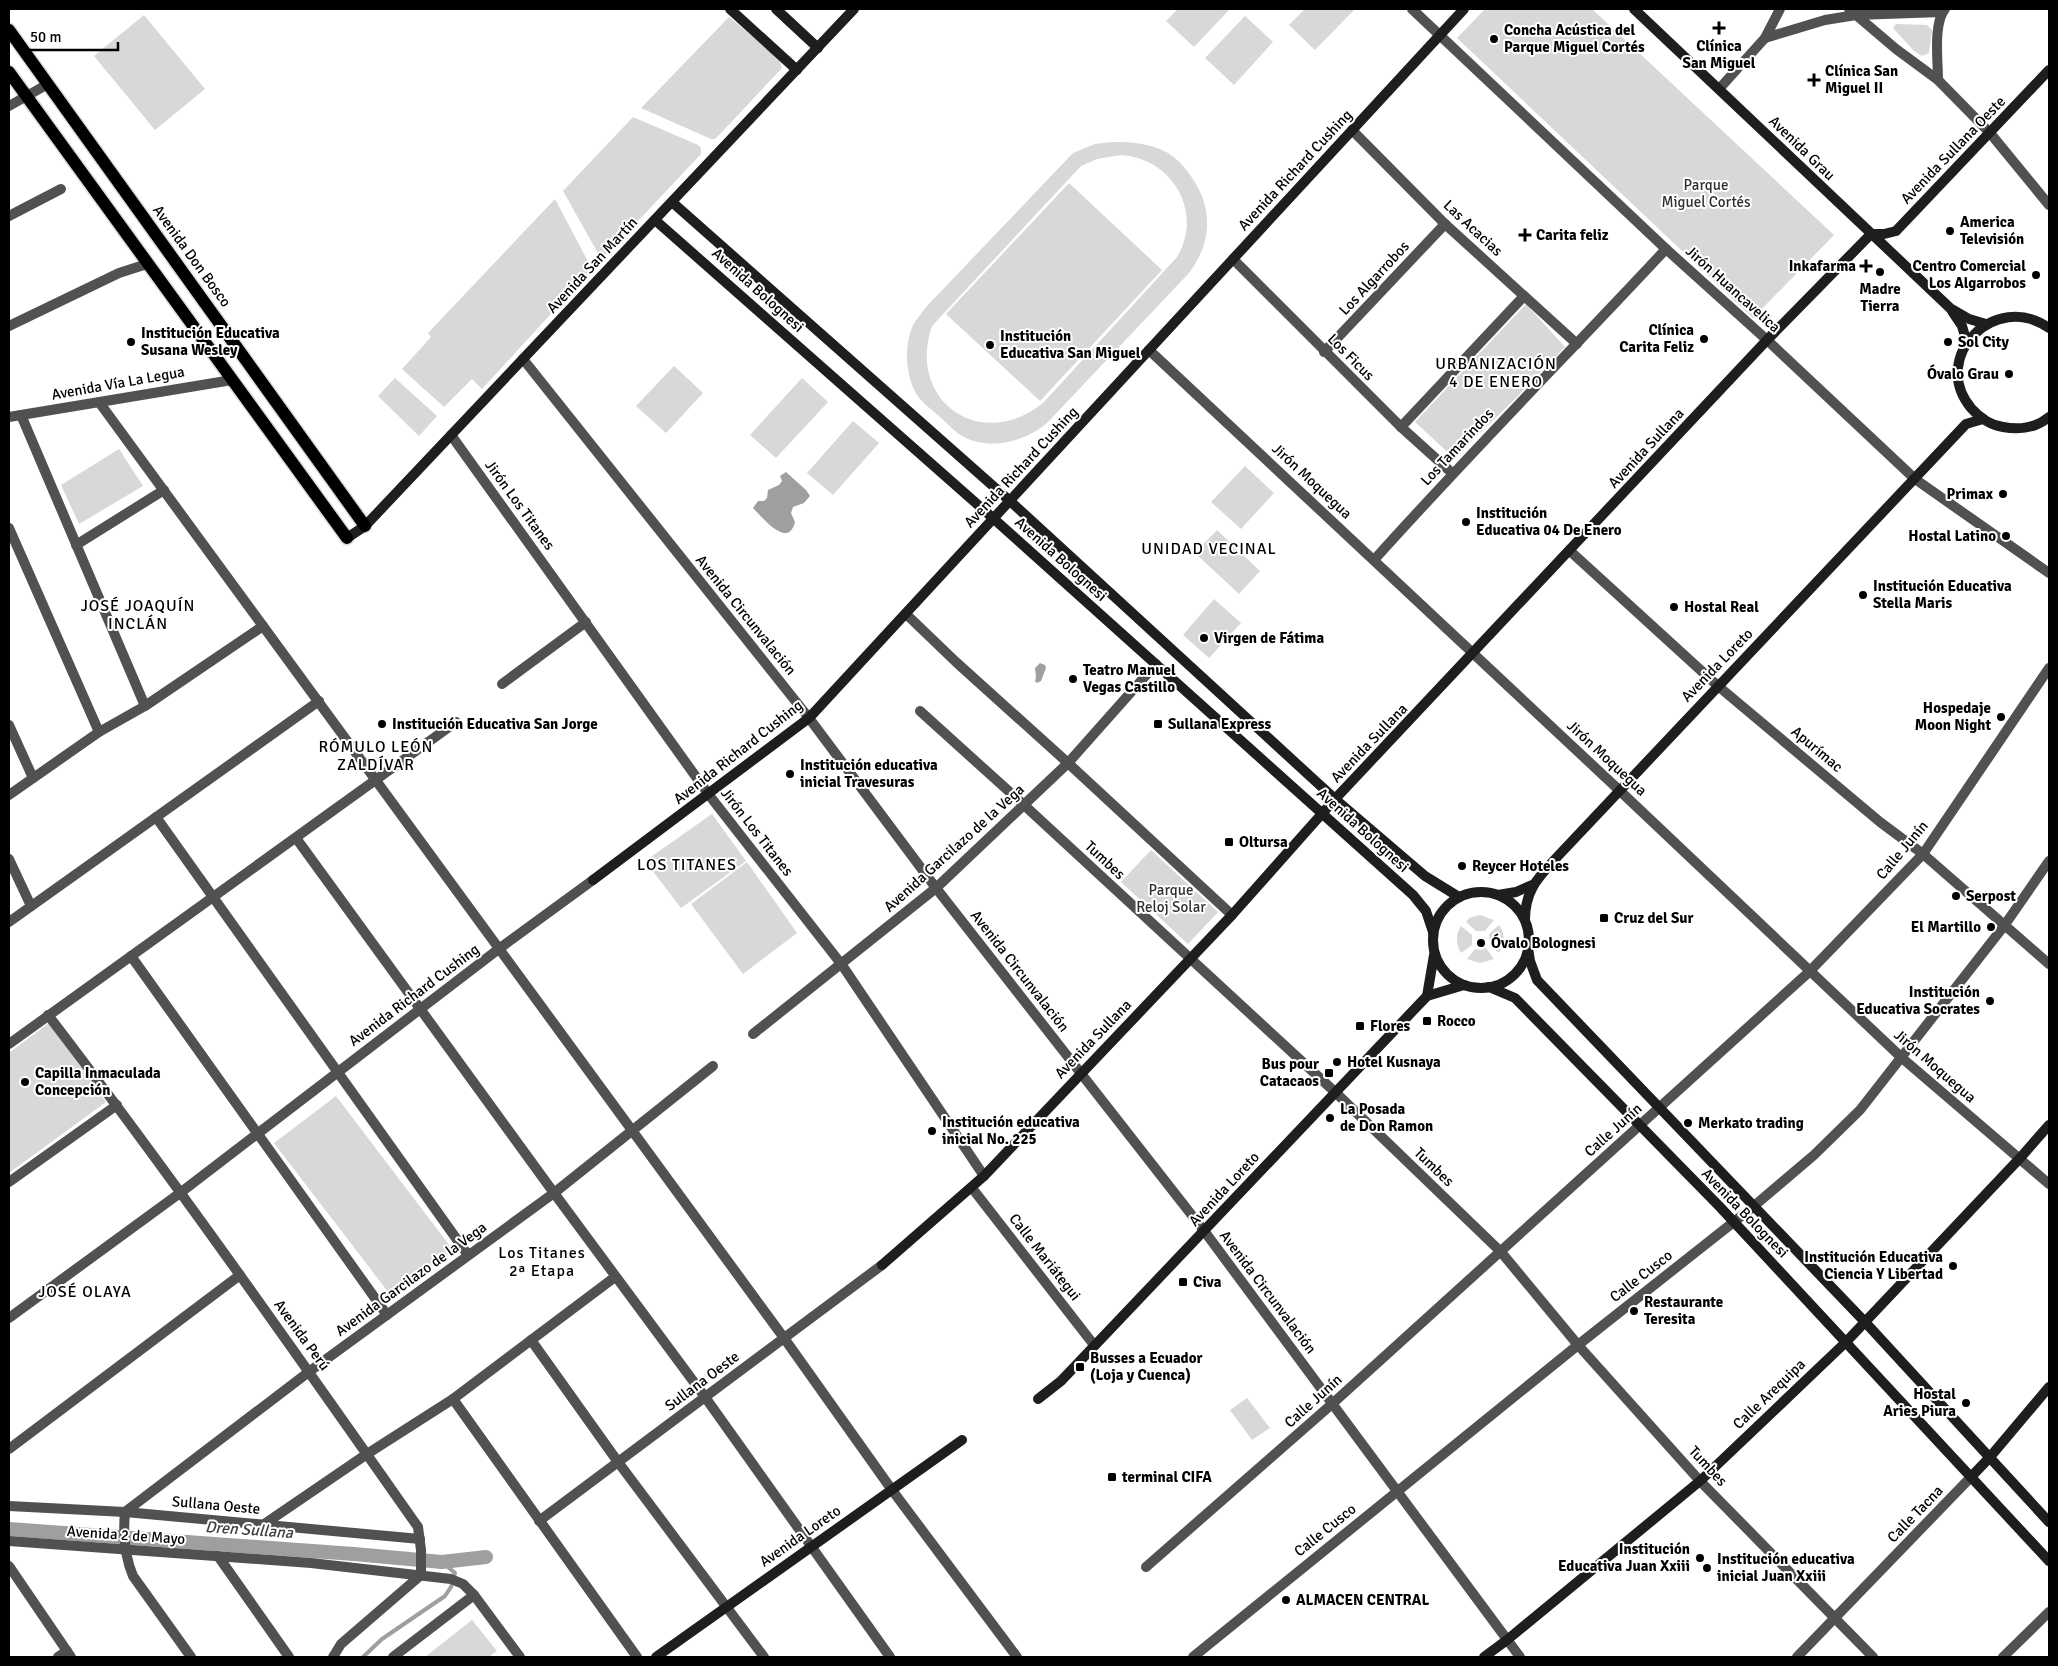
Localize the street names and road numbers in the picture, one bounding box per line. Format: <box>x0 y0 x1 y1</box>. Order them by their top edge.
street label: Avenida Sullana Oeste <box>1897 92 2009 208</box>
street label: Avenida Richard Cushing <box>1234 106 1356 234</box>
street label: Avenida Grau <box>1765 112 1839 184</box>
street label: Las Acacias <box>1440 196 1507 260</box>
street label: Avenida Don Bosco <box>149 202 235 311</box>
street label: Avenida San Martín <box>543 213 641 317</box>
street label: Los Algarrobos <box>1335 237 1413 319</box>
street label: Jirón Huancavelica <box>1682 242 1784 336</box>
street label: Avenida Bolognesi <box>708 244 808 336</box>
street label: Los Ficus <box>1324 330 1378 384</box>
street label: Avenida Vía La Legua <box>50 362 186 404</box>
street label: Avenida Richard Cushing <box>960 403 1082 531</box>
street label: Los Tamarindos <box>1417 404 1498 489</box>
street label: Avenida Sullana <box>1604 404 1688 492</box>
street label: Jirón Moquegua <box>1268 439 1356 523</box>
street label: Jirón Los Titanes <box>481 456 559 554</box>
street label: Avenida Bolognesi <box>1011 513 1111 605</box>
street label: Avenida Circunvalación <box>692 551 800 679</box>
street label: Avenida Loreto <box>1678 624 1757 705</box>
street label: Avenida Richard Cushing <box>670 696 806 808</box>
street label: Avenida Sullana <box>1327 700 1411 786</box>
street label: Jirón Moquegua <box>1563 716 1651 800</box>
street label: Apurímac <box>1788 722 1846 776</box>
street label: Avenida Garcilazo de la Vega <box>880 780 1028 916</box>
street label: Jirón Los Titanes <box>717 784 797 880</box>
street label: Avenida Bolognesi <box>1313 784 1413 876</box>
street label: Calle Junín <box>1872 817 1932 883</box>
street label: Tumbes <box>1081 837 1129 883</box>
street label: Avenida Circunvalación <box>967 907 1073 1035</box>
street label: Avenida Richard Cushing <box>345 940 483 1050</box>
street label: Avenida Sullana <box>1051 996 1135 1082</box>
street label: Jirón Moquegua <box>1890 1026 1980 1106</box>
street label: Calle Junín <box>1581 1099 1645 1161</box>
street label: Tumbes <box>1410 1144 1458 1191</box>
street label: Avenida Loreto <box>1185 1148 1263 1230</box>
street label: Avenida Bolognesi <box>1698 1165 1792 1261</box>
street label: Calle Mariátegui <box>1005 1210 1085 1304</box>
street label: Avenida Garcilazo de la Vega <box>332 1218 490 1340</box>
street label: Avenida Circunvalación <box>1216 1227 1320 1357</box>
street label: Calle Cusco <box>1606 1246 1676 1306</box>
street label: Avenida Perú <box>270 1296 334 1374</box>
street label: Sullana Oeste <box>661 1347 743 1415</box>
street label: Calle Arequipa <box>1729 1355 1809 1433</box>
street label: Calle Junín <box>1281 1370 1345 1432</box>
street label: Tumbes <box>1685 1442 1731 1490</box>
street label: Calle Tacna <box>1883 1482 1947 1546</box>
street label: Sullana Oeste <box>171 1492 261 1518</box>
street label: Calle Cusco <box>1290 1499 1360 1560</box>
street label: Avenida Loreto <box>756 1501 844 1571</box>
street label: Avenida 2 de Mayo <box>66 1522 186 1548</box>

